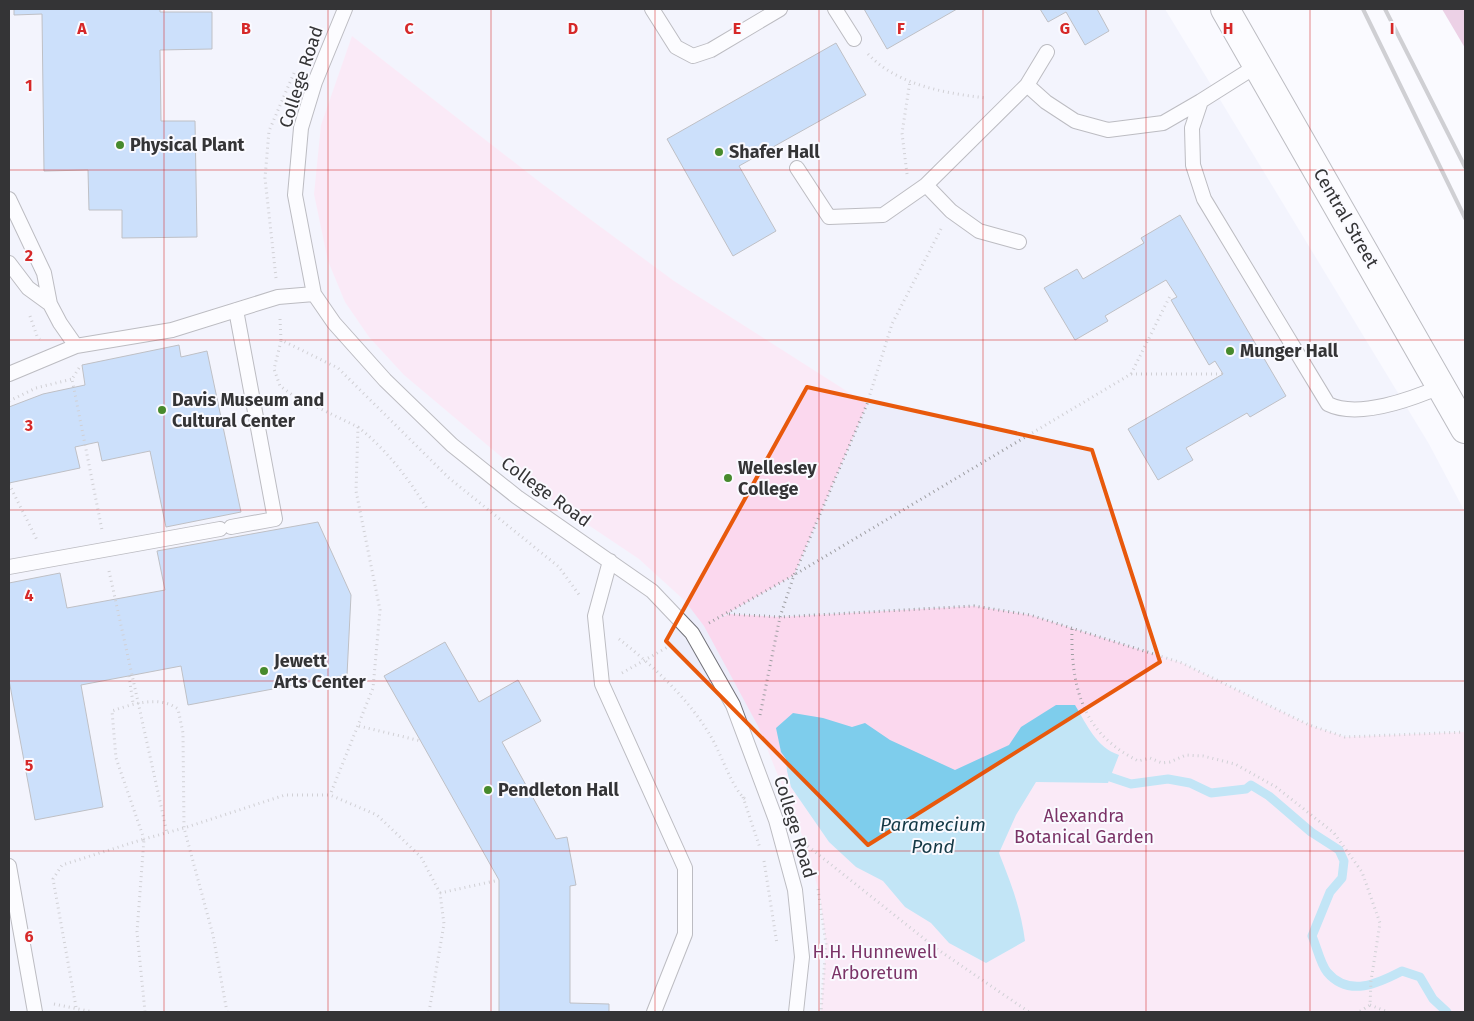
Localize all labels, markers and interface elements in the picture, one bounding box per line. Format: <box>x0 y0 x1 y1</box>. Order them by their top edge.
text: A <box>76 19 87 38</box>
text: B <box>241 19 251 38</box>
text: C <box>404 19 414 38</box>
text: D <box>568 19 578 38</box>
text: E <box>733 19 741 38</box>
text: F <box>897 19 905 38</box>
text: G <box>1060 19 1070 38</box>
text: H <box>1223 19 1233 38</box>
text: I <box>1390 19 1394 38</box>
street label: College Road <box>274 23 328 131</box>
text: 1 <box>25 76 33 95</box>
place label: Physical Plant <box>130 134 246 156</box>
marker: Physical Plant <box>114 139 126 151</box>
place label: Shafer Hall <box>729 141 820 163</box>
marker: Shafer Hall <box>713 146 725 158</box>
street label: Central Street <box>1309 164 1384 272</box>
text: 2 <box>25 246 33 265</box>
place label: Munger Hall <box>1240 340 1339 362</box>
marker: Munger Hall <box>1224 345 1236 357</box>
place label: Davis Museum and Cultural Center <box>172 389 324 432</box>
marker: Davis Museum and Cultural Center <box>156 404 168 416</box>
text: 3 <box>24 416 33 435</box>
street label: College Road <box>497 452 595 532</box>
place label: Wellesley College <box>738 457 817 500</box>
marker: Wellesley College <box>722 472 734 484</box>
text: 4 <box>24 586 34 605</box>
place label: Jewett Arts Center <box>273 650 367 693</box>
marker: Jewett Arts Center <box>258 665 270 677</box>
text: 5 <box>25 756 34 775</box>
street label: College Road <box>769 773 821 881</box>
place label: Pendleton Hall <box>498 779 619 801</box>
marker: Pendleton Hall <box>482 784 494 796</box>
park label: Alexandra Botanical Garden <box>1014 805 1154 848</box>
water label: Paramecium Pond <box>880 813 986 858</box>
text: 6 <box>24 927 34 946</box>
park label: H.H. Hunnewell Arboretum <box>813 941 937 984</box>

